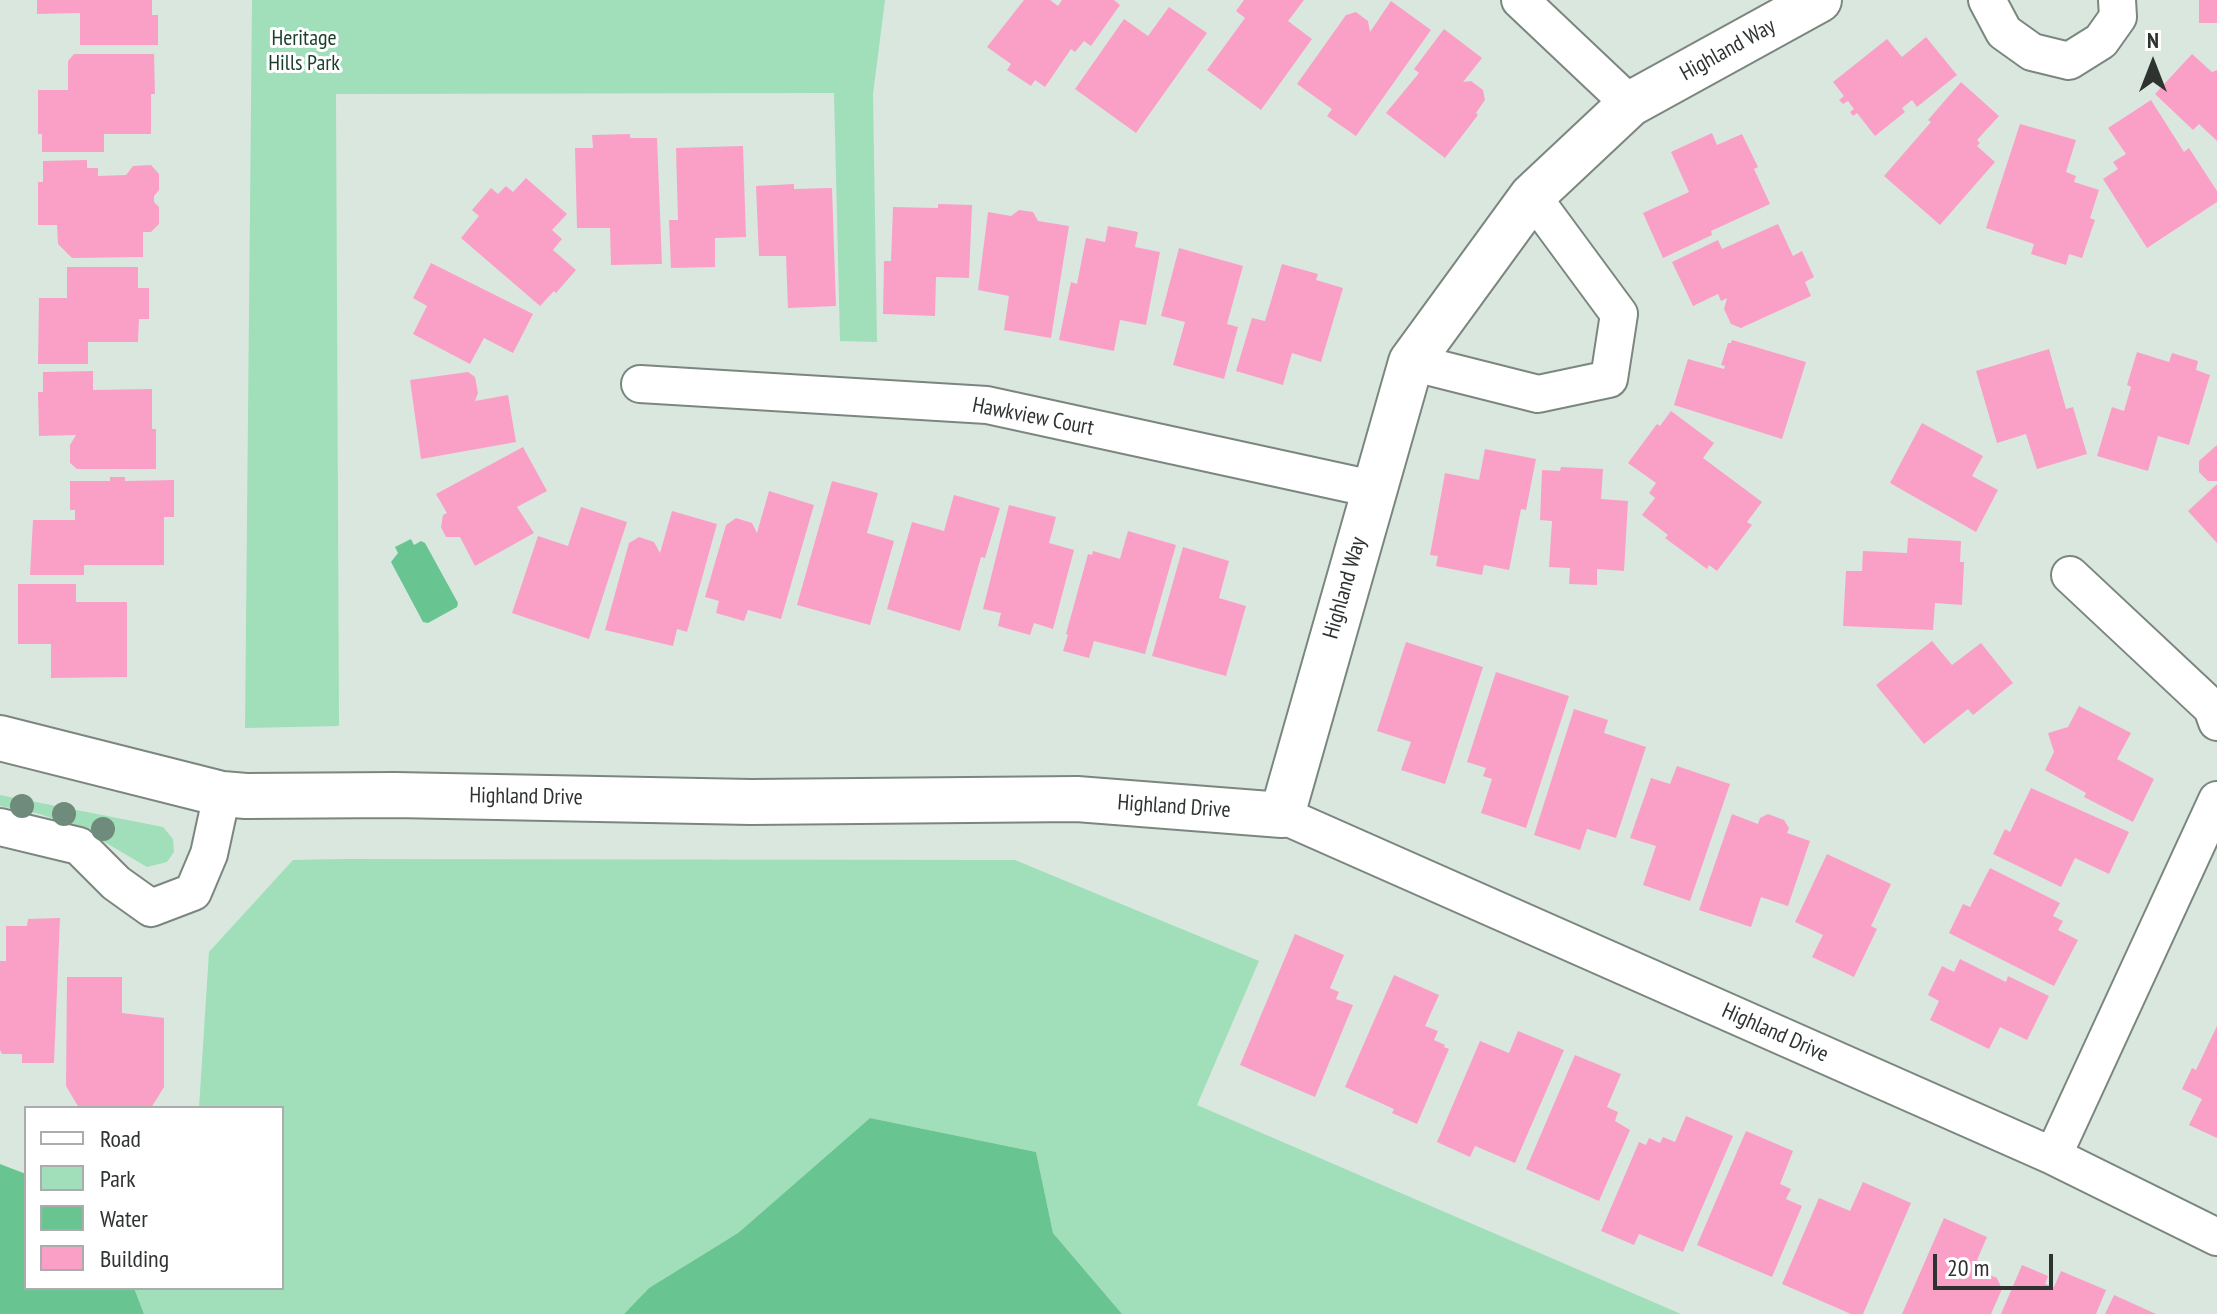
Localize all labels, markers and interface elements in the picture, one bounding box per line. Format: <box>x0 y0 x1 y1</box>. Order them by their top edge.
street label: Highland Way <box>1676 13 1780 87</box>
north arrow <box>2113 24 2193 104</box>
park label: Heritage Hills Park <box>268 26 340 78</box>
text: N <box>2147 26 2159 54</box>
street label: Hawkview Court <box>970 392 1096 442</box>
street label: Highland Way <box>1318 534 1372 642</box>
street label: Highland Drive <box>469 783 583 811</box>
street label: Highland Drive <box>1116 790 1232 824</box>
street label: Highland Drive <box>1718 998 1832 1068</box>
legend <box>24 1106 284 1290</box>
text: Road <box>100 1123 141 1154</box>
text: Park <box>100 1163 136 1194</box>
text: Water <box>100 1203 148 1234</box>
scale bar <box>1937 1238 2057 1288</box>
text: Building <box>100 1243 169 1274</box>
text: 20 m <box>1947 1252 1989 1283</box>

